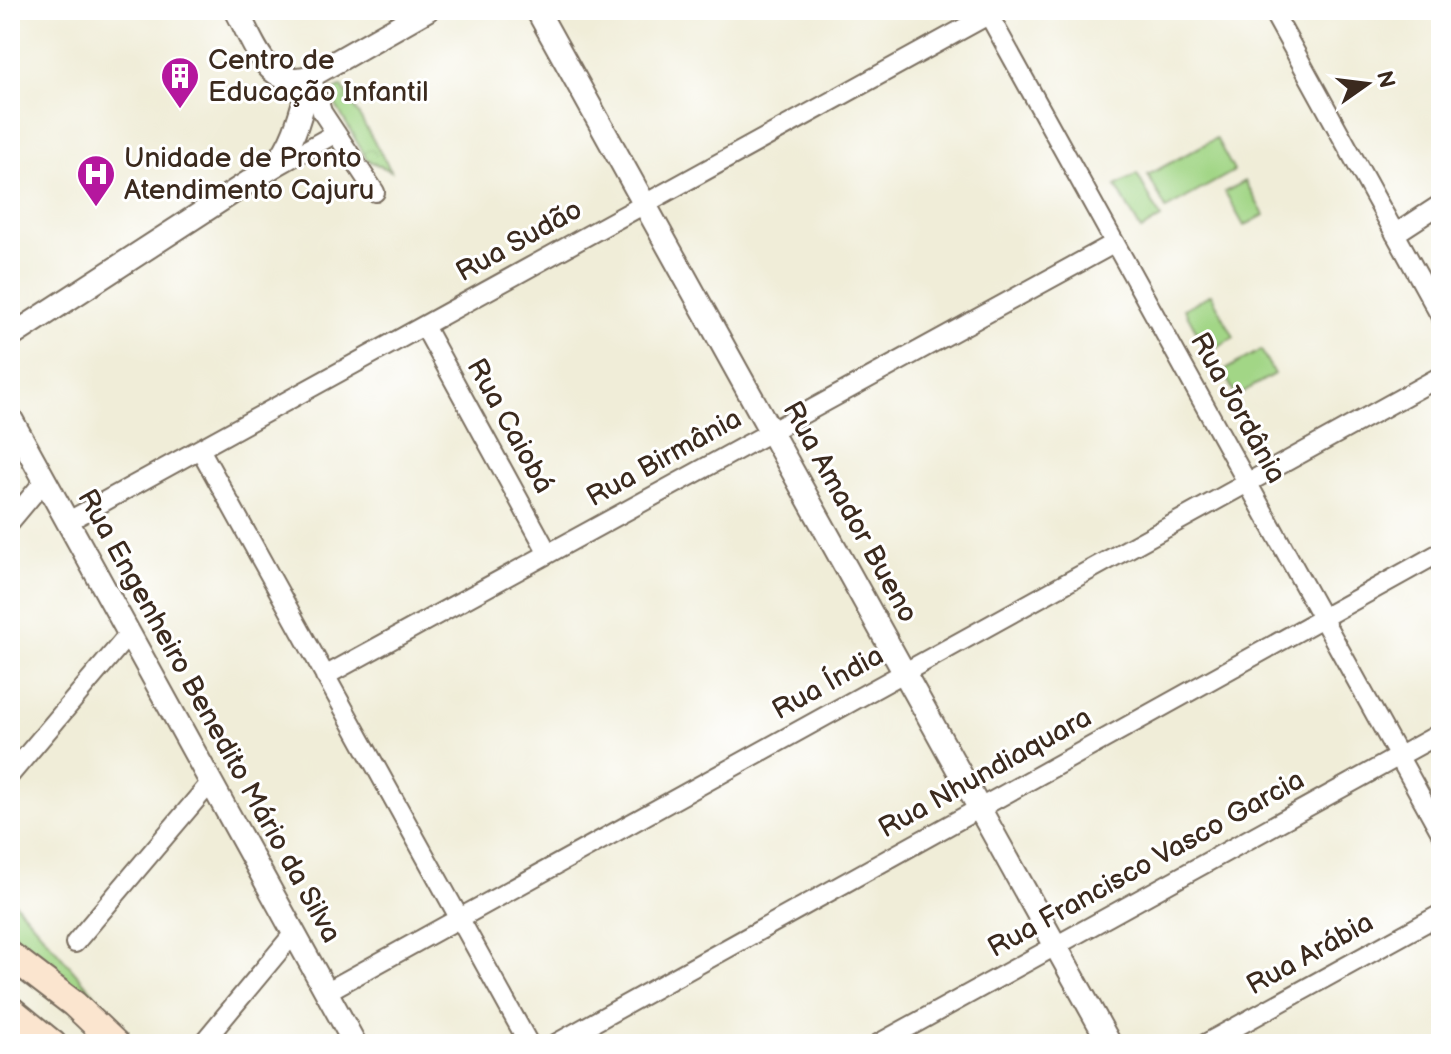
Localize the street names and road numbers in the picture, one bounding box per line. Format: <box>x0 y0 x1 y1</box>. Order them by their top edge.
street label: Rua Sudão <box>450 193 588 289</box>
street label: Rua Jordânia <box>1183 327 1293 489</box>
street label: Rua Caiobá <box>460 353 560 499</box>
street label: Rua Amador Bueno <box>776 396 924 628</box>
street label: Rua Birmânia <box>581 402 747 514</box>
street label: Rua Engenheiro Benedito Mário da Silva <box>70 484 348 948</box>
street label: Rua Índia <box>766 638 889 727</box>
street label: Rua Nhundiaquara <box>873 701 1097 845</box>
street label: Rua Francisco Vasco Garcia <box>982 763 1310 965</box>
street label: Rua Arábia <box>1241 906 1379 1002</box>

